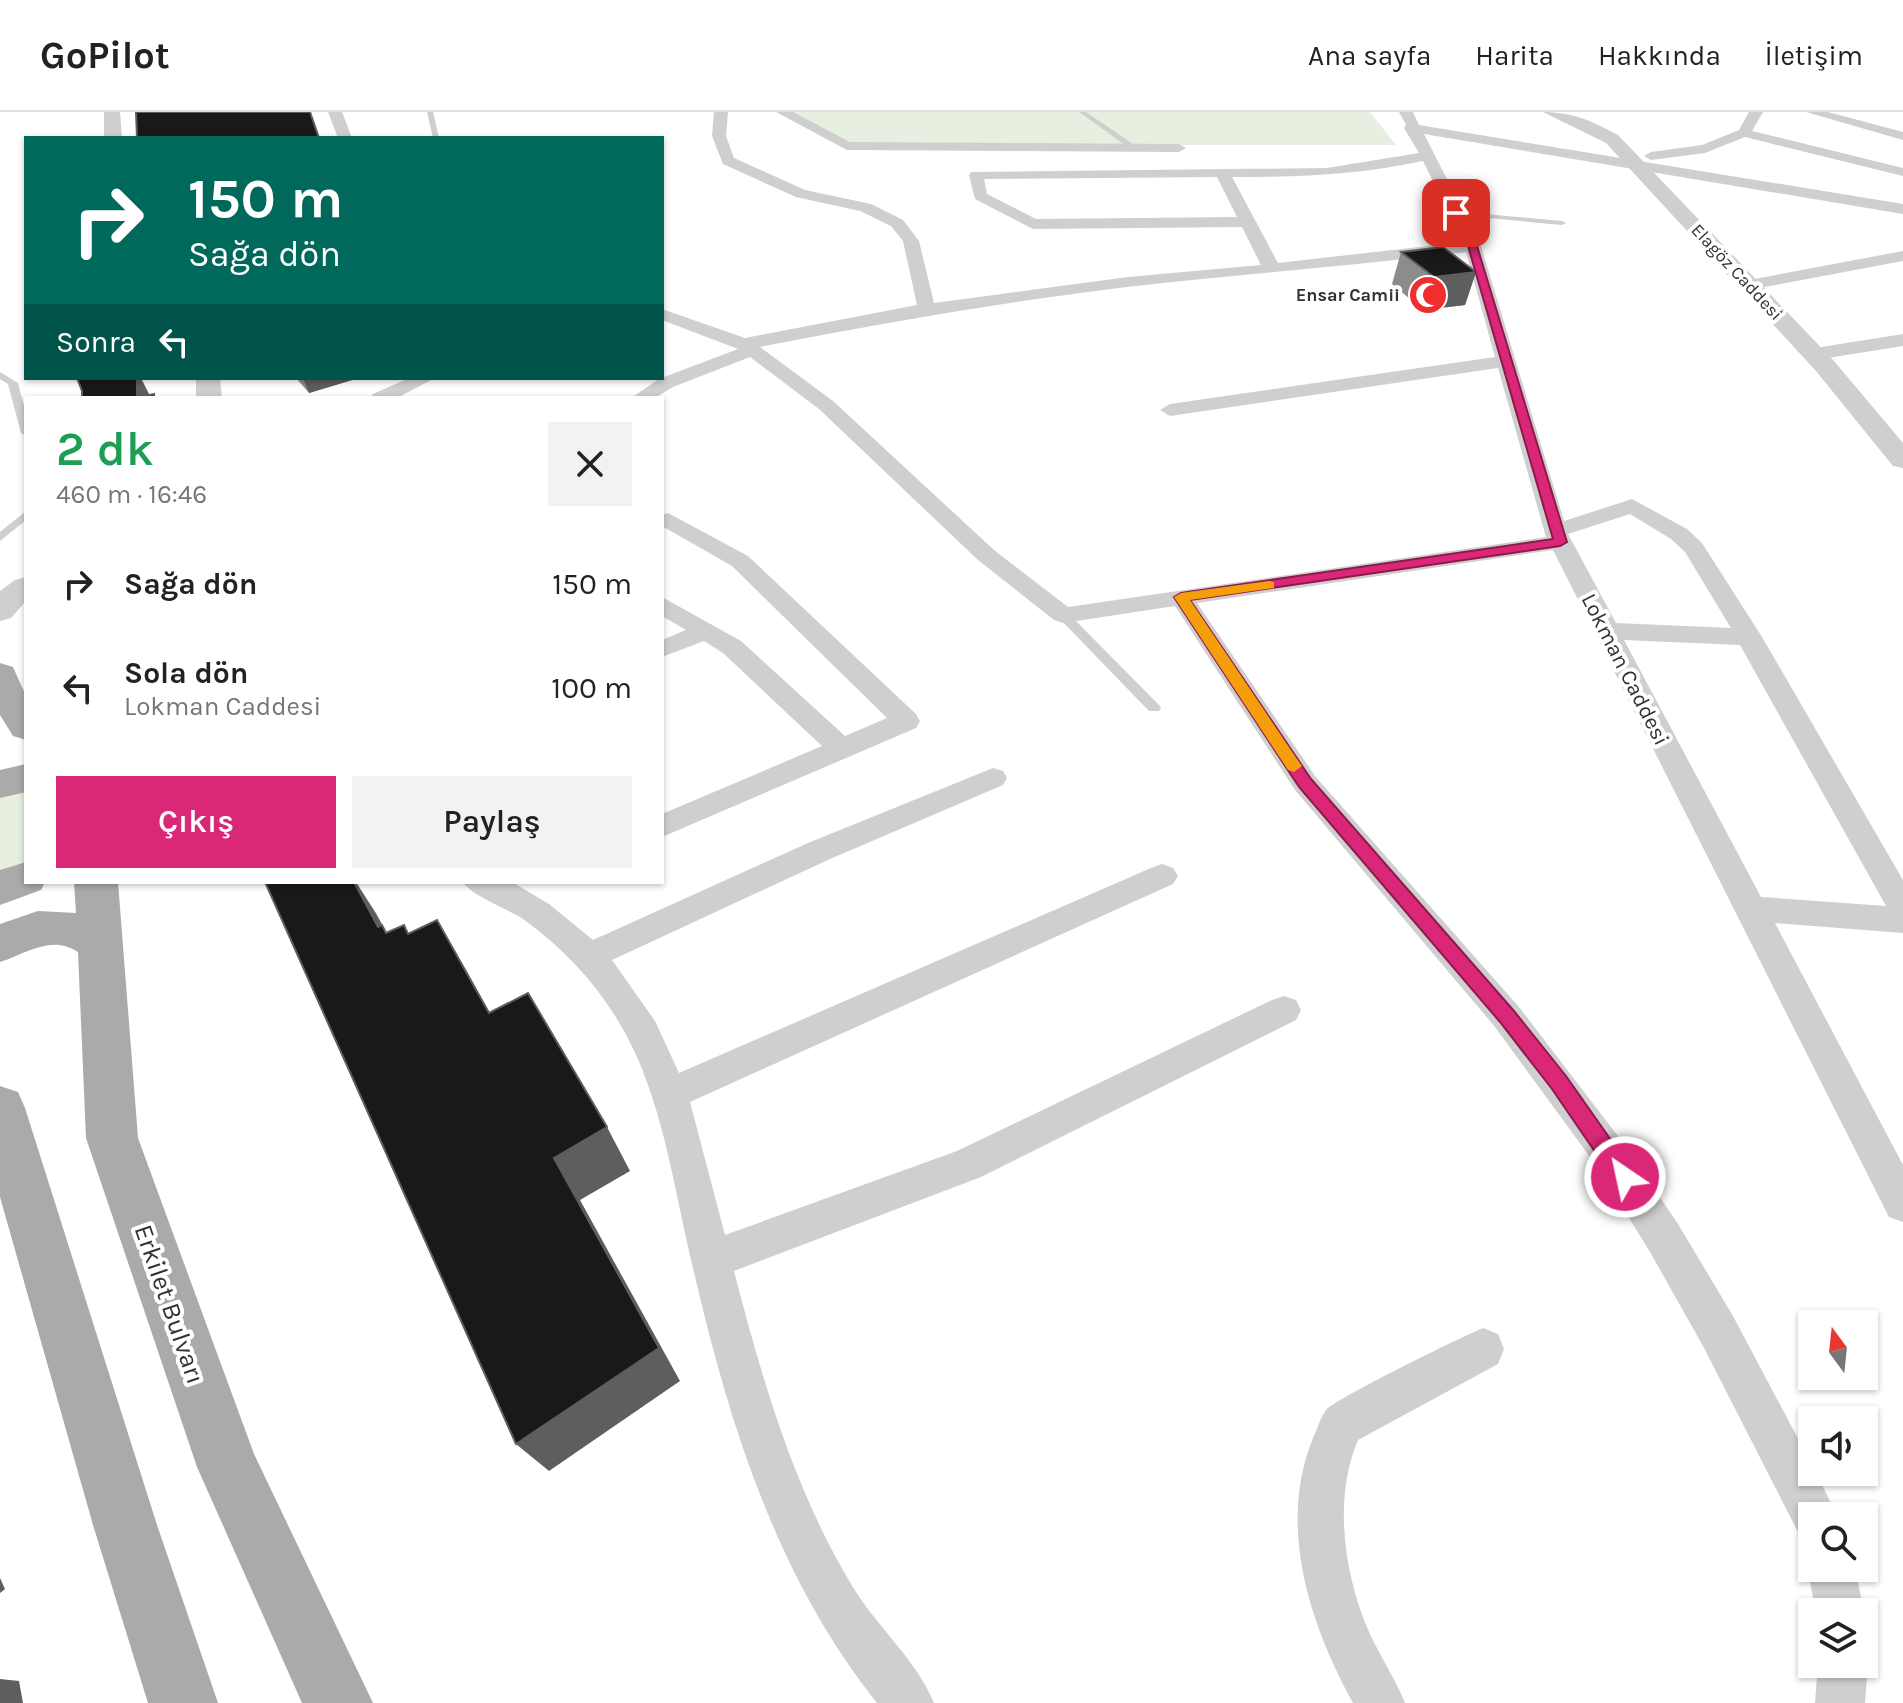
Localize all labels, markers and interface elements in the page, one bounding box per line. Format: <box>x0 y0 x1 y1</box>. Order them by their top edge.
text: GoPilot <box>40 33 170 78</box>
text: Ana sayfa <box>1308 39 1431 72</box>
text: Harita <box>1475 39 1554 72</box>
text: Hakkında <box>1598 39 1721 72</box>
text: İletişim <box>1765 39 1863 72</box>
text: 150 m <box>188 166 343 231</box>
icon: right <box>56 168 160 272</box>
pin <box>1422 179 1490 247</box>
icon: arrive <box>1434 191 1478 235</box>
street label: Elagöz Caddesi <box>1687 219 1787 325</box>
text: Sağa dön <box>188 233 341 275</box>
mosque icon: Ensar Camii <box>1407 274 1449 316</box>
place label: Ensar Camii <box>1296 284 1400 306</box>
icon: left <box>152 320 196 364</box>
text: Sonra <box>56 324 136 360</box>
text: 2 dk <box>56 421 154 477</box>
button: close <box>548 422 632 506</box>
text: 460 m · 16:46 <box>56 479 207 510</box>
icon: right <box>56 562 100 606</box>
text: Sağa dön <box>124 566 257 602</box>
text: 150 m <box>552 566 632 602</box>
street label: Lokman Caddesi <box>1576 589 1675 750</box>
text: Sola dön <box>124 655 248 691</box>
icon: left <box>56 666 100 710</box>
text: 100 m <box>551 670 632 706</box>
text: Lokman Caddesi <box>124 691 321 722</box>
button: Çıkış <box>56 776 336 868</box>
button: Paylaş <box>352 776 632 868</box>
position arrow <box>1583 1135 1667 1219</box>
street label: Erkilet Bulvarı <box>128 1220 211 1388</box>
north arrow <box>1798 1310 1878 1390</box>
map controls <box>1798 1310 1878 1678</box>
button: sound <box>1798 1406 1878 1486</box>
button: search <box>1798 1502 1878 1582</box>
button: layers <box>1798 1598 1878 1678</box>

